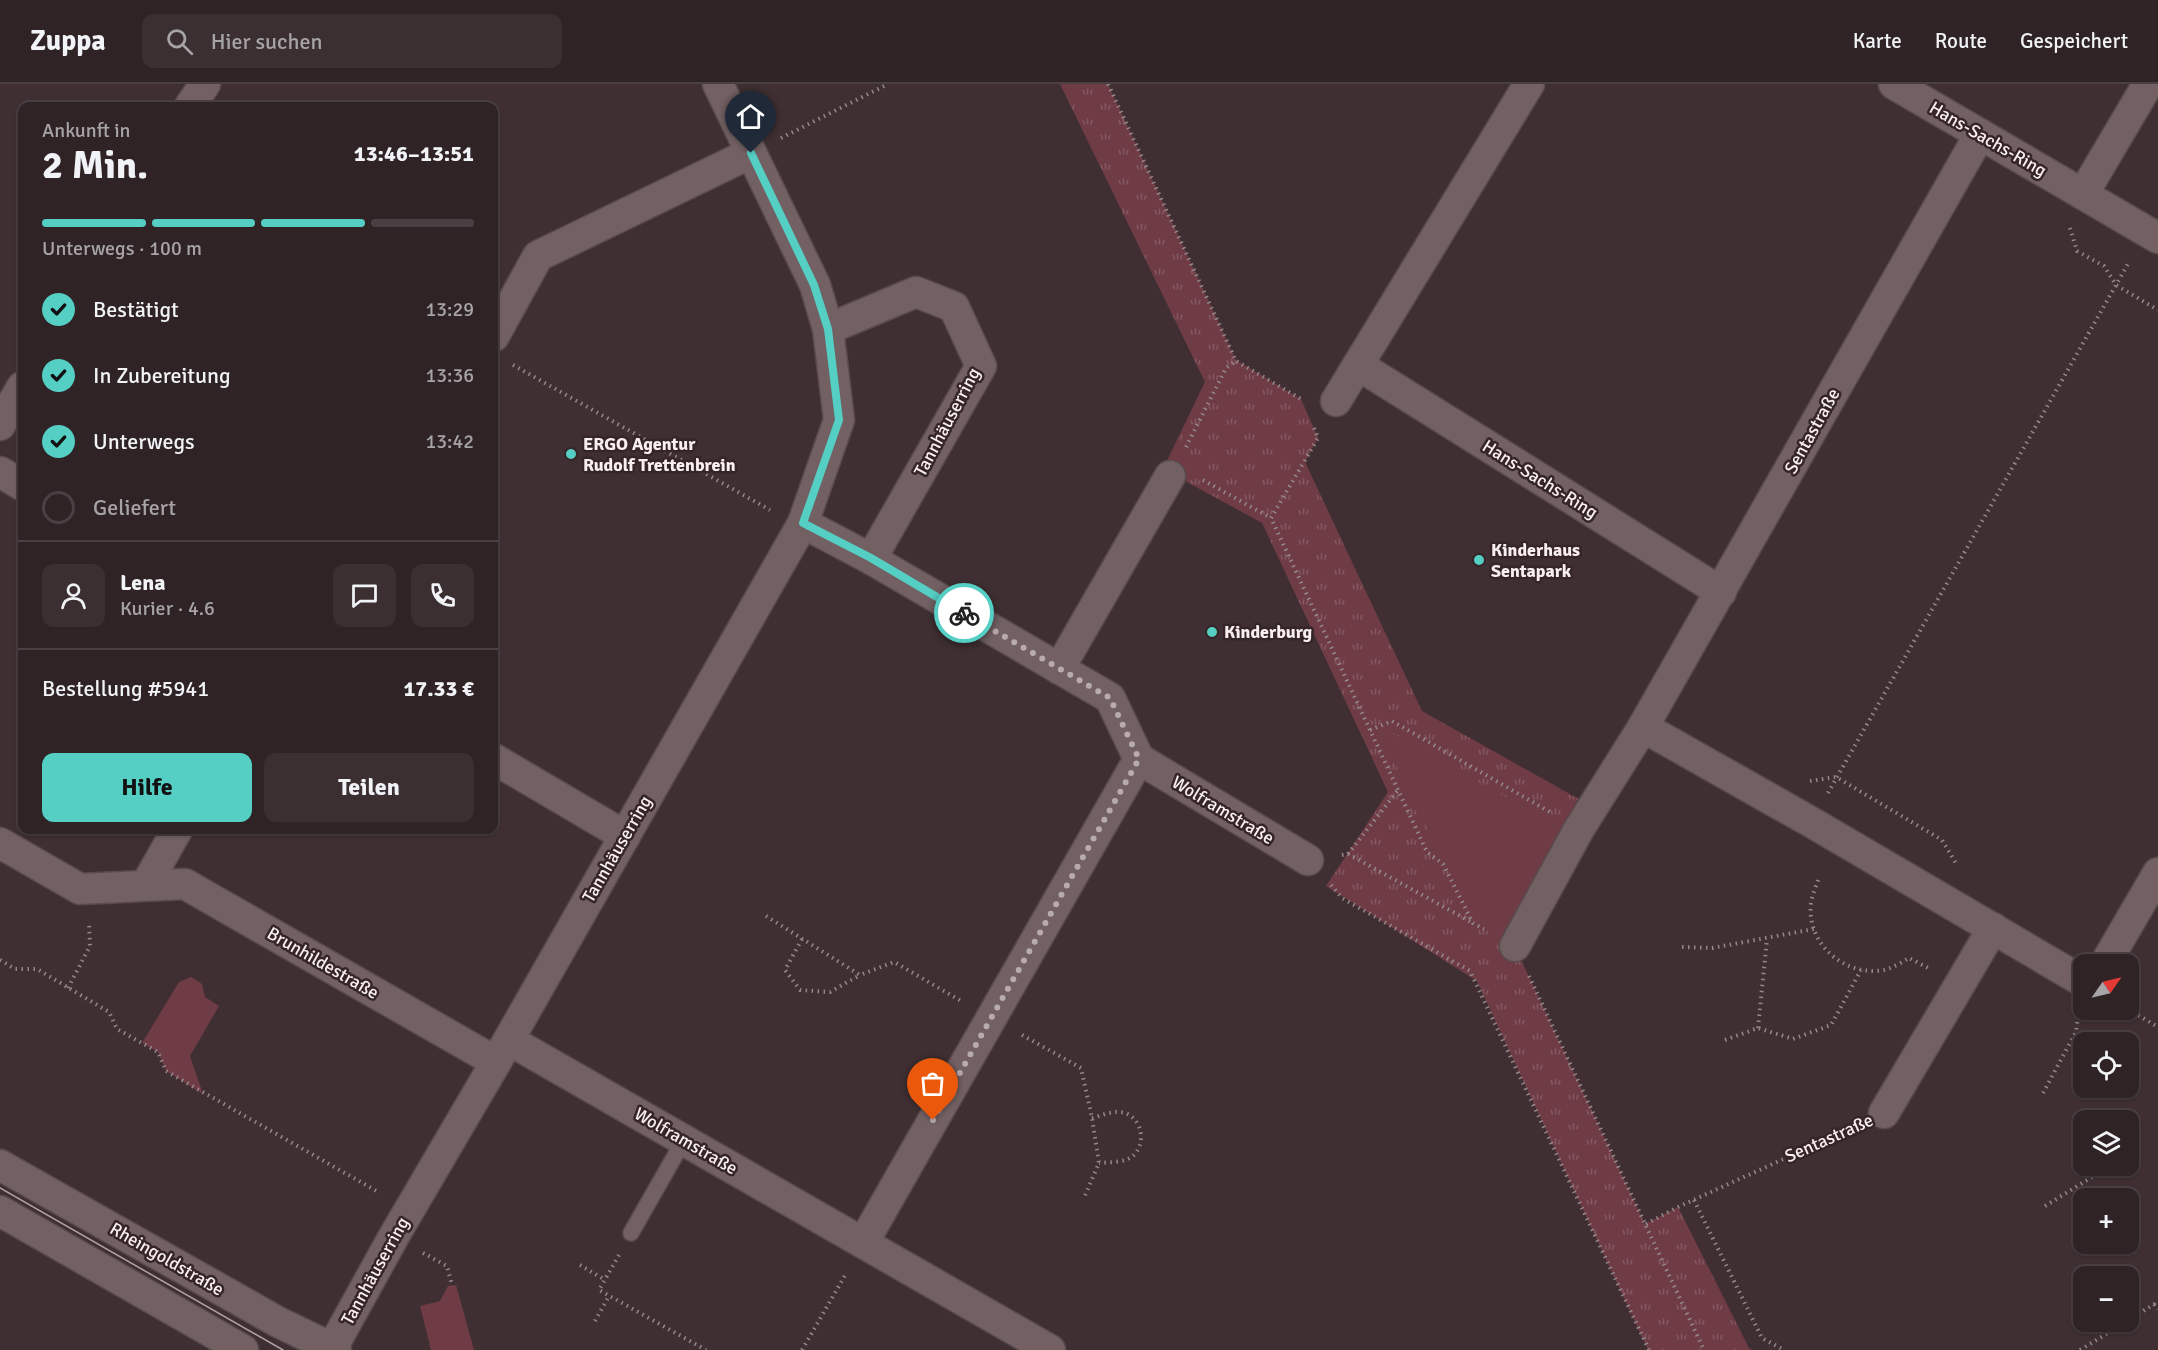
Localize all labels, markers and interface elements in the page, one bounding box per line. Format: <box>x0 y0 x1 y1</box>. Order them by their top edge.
search box <box>142 14 562 68</box>
text: Zuppa <box>30 24 106 58</box>
icon: search <box>163 25 196 58</box>
text: Hier suchen <box>211 28 322 55</box>
text: Karte <box>1853 28 1902 54</box>
text: Route <box>1935 28 1987 54</box>
text: Gespeichert <box>2020 28 2128 54</box>
pin <box>725 91 776 153</box>
street label: Hans-Sachs-Ring <box>1925 97 2051 181</box>
icon: home <box>734 100 767 133</box>
text: Ankunft in <box>42 118 130 143</box>
text: 13:46–13:51 <box>354 140 474 167</box>
text: 2 Min. <box>42 141 148 189</box>
text: Unterwegs · 100 m <box>42 236 202 261</box>
icon: check <box>42 293 75 326</box>
text: Bestätigt <box>93 296 179 323</box>
text: 13:29 <box>425 297 474 322</box>
icon: check <box>42 359 75 392</box>
text: In Zubereitung <box>93 362 231 389</box>
text: 13:36 <box>425 363 474 388</box>
street label: Tannhäuserring <box>909 364 985 480</box>
street label: Sentastraße <box>1780 384 1844 478</box>
icon: check <box>42 425 75 458</box>
text: Unterwegs <box>93 428 195 455</box>
text: 13:42 <box>425 429 474 454</box>
place label: ERGO Agentur Rudolf Trettenbrein <box>583 433 736 476</box>
street label: Hans-Sachs-Ring <box>1478 435 1602 523</box>
marker: ERGO Agentur Rudolf Trettenbrein <box>564 447 578 461</box>
text: Geliefert <box>93 494 176 521</box>
place label: Kinderhaus Sentapark <box>1491 539 1580 582</box>
marker: Kinderhaus Sentapark <box>1472 553 1486 567</box>
button: person <box>42 564 105 627</box>
button: chat <box>333 564 396 627</box>
button: phone <box>411 564 474 627</box>
text: Lena <box>120 569 166 596</box>
courier <box>934 583 994 643</box>
text: Kurier · 4.6 <box>120 596 215 621</box>
icon: bike <box>948 597 981 630</box>
place label: Kinderburg <box>1224 621 1313 643</box>
marker: Kinderburg <box>1205 625 1219 639</box>
text: Bestellung #5941 <box>42 675 209 702</box>
text: 17.33 € <box>403 675 474 702</box>
button: Hilfe <box>42 753 252 822</box>
button: Teilen <box>264 753 474 822</box>
street label: Wolframstraße <box>1168 771 1278 849</box>
street label: Tannhäuserring <box>578 792 656 906</box>
street label: Brunhildestraße <box>263 922 383 1004</box>
north arrow <box>2073 954 2139 1020</box>
map controls <box>2073 954 2139 1332</box>
button: locate <box>2073 1032 2139 1098</box>
pin <box>907 1058 958 1120</box>
icon: bag <box>916 1067 949 1100</box>
street label: Wolframstraße <box>630 1103 742 1179</box>
street label: Sentastraße <box>1781 1109 1877 1167</box>
button: layers <box>2073 1110 2139 1176</box>
button: + <box>2073 1188 2139 1254</box>
street label: Tannhäuserring <box>336 1213 414 1329</box>
street label: Rheingoldstraße <box>106 1217 228 1301</box>
button: − <box>2073 1266 2139 1332</box>

